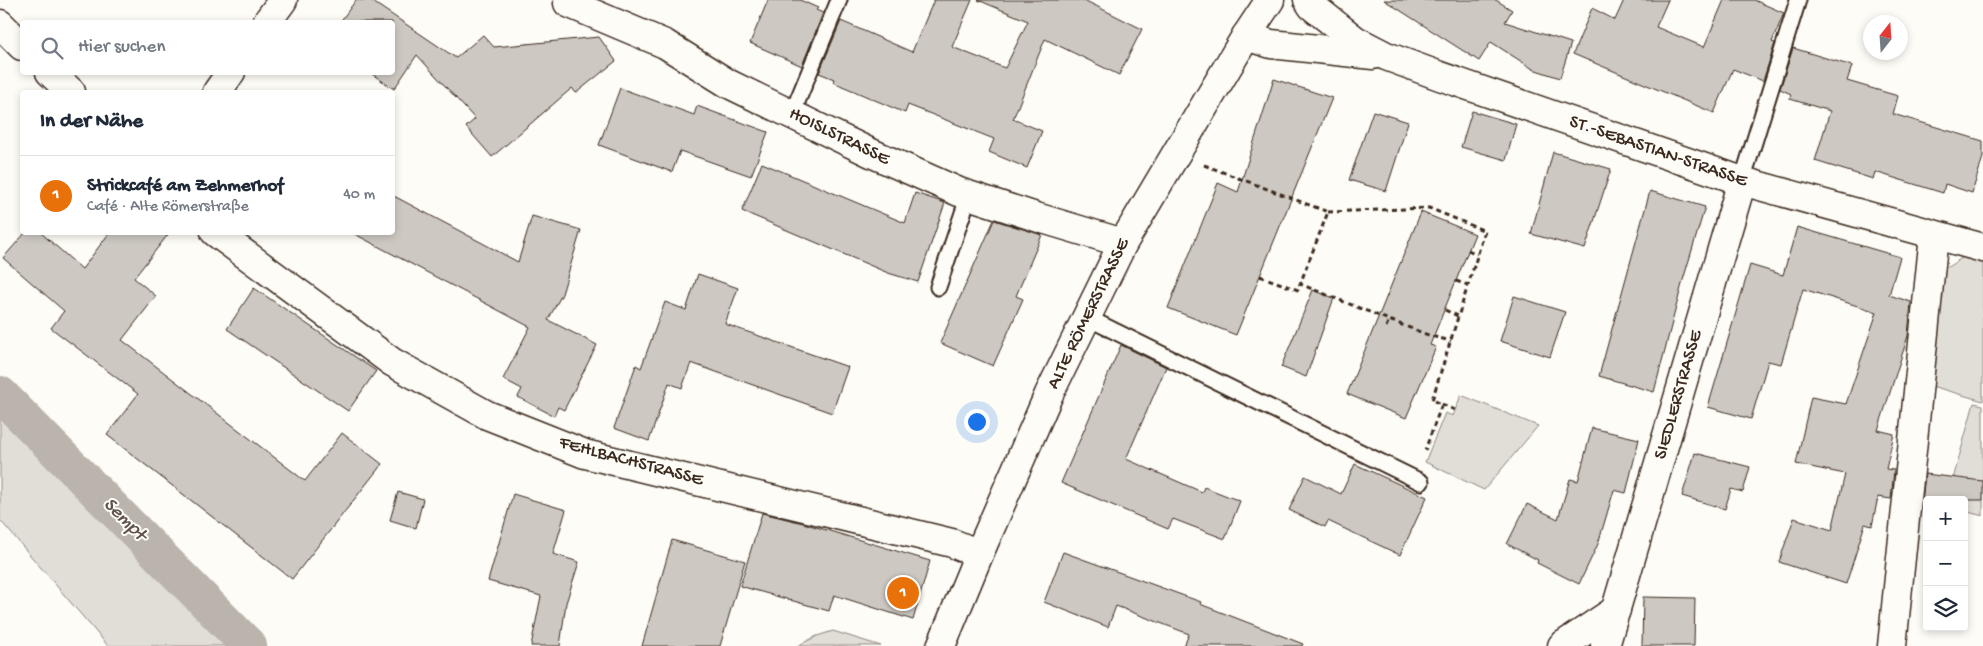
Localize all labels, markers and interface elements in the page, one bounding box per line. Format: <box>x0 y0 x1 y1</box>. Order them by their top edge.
north arrow <box>1863 15 1908 60</box>
search box <box>20 20 395 75</box>
icon: search <box>38 34 66 62</box>
text: Hier suchen <box>78 36 165 59</box>
street label: HOISLSTRASSE <box>785 103 894 172</box>
text: In der Nähe <box>40 110 143 135</box>
street label: ST.-SEBASTIAN-STRASSE <box>1566 111 1751 194</box>
text: Strickcafé am Zehmerhof <box>87 175 283 198</box>
text: 1 <box>53 186 59 205</box>
text: 40 m <box>343 186 375 205</box>
text: Café · Alte Römerstraße <box>87 198 249 217</box>
street label: ALTE RÖMERSTRASSE <box>1043 234 1136 393</box>
street label: SIEDLERSTRASSE <box>1650 327 1709 462</box>
your location <box>964 409 990 435</box>
street label: FEHLBACHSTRASSE <box>555 431 707 493</box>
water label: Sempt <box>98 494 153 549</box>
map controls <box>1923 496 1968 631</box>
button: + <box>1923 496 1968 541</box>
button: − <box>1923 541 1968 586</box>
pin: 1 <box>887 574 919 612</box>
button: layers <box>1923 586 1968 631</box>

